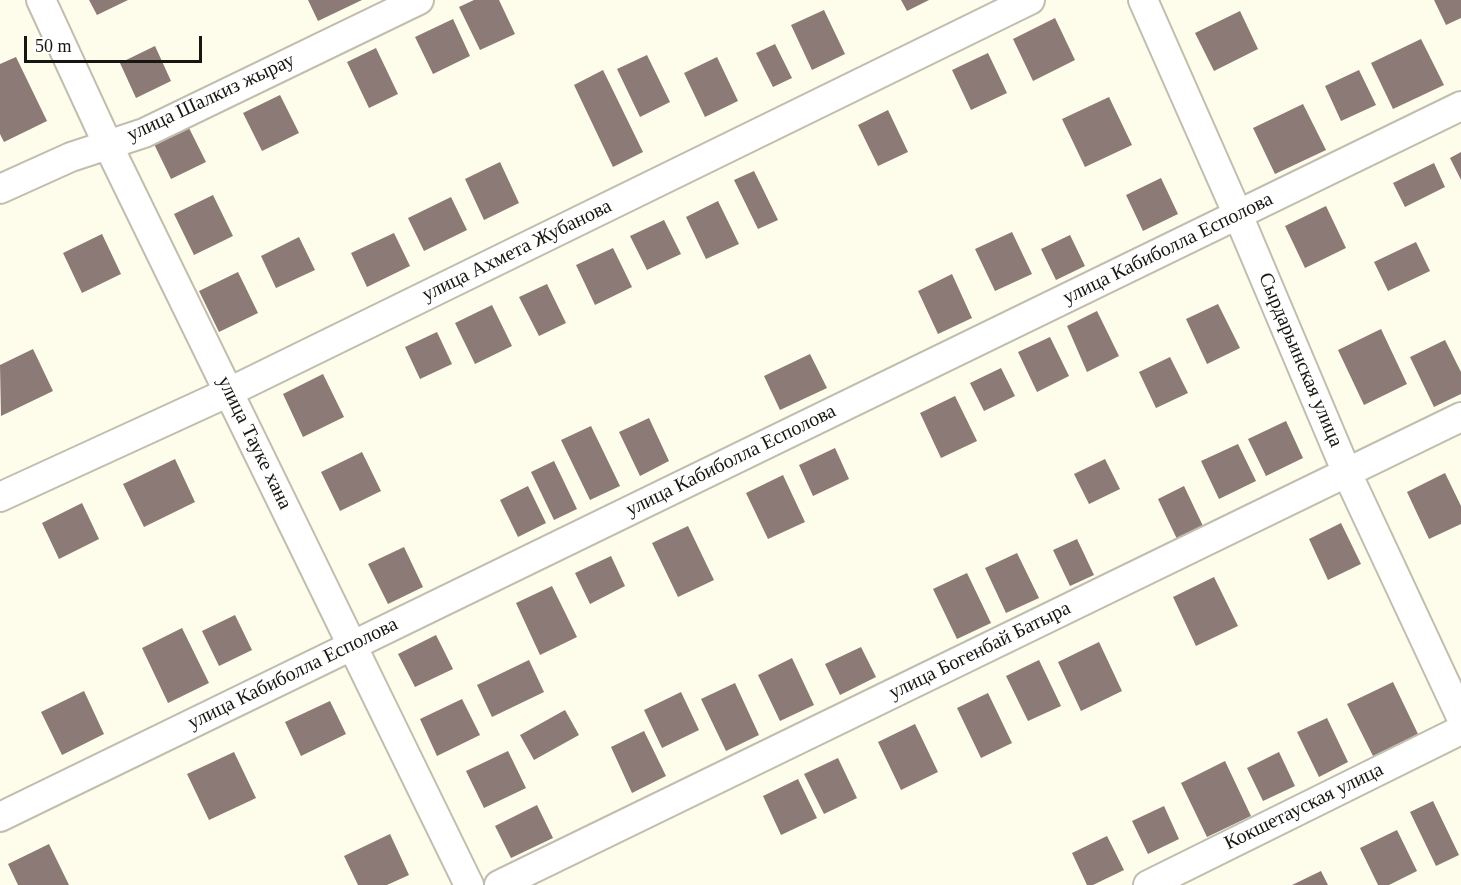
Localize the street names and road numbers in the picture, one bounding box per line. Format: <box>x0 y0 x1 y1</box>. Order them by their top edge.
street label: улица Шалкиз жырау <box>123 49 299 147</box>
street label: улица Кабиболла Есполова <box>1059 188 1277 310</box>
street label: улица Ахмета Жубанова <box>418 195 616 307</box>
street label: Сырдарьинская улица <box>1252 269 1348 451</box>
street label: улица Тауке хана <box>211 372 297 514</box>
street label: улица Кабиболла Есполова <box>622 400 840 522</box>
street label: улица Богенбай Батыра <box>885 597 1075 705</box>
street label: улица Кабиболла Есполова <box>184 613 402 735</box>
street label: Кокшетауская улица <box>1221 758 1387 856</box>

